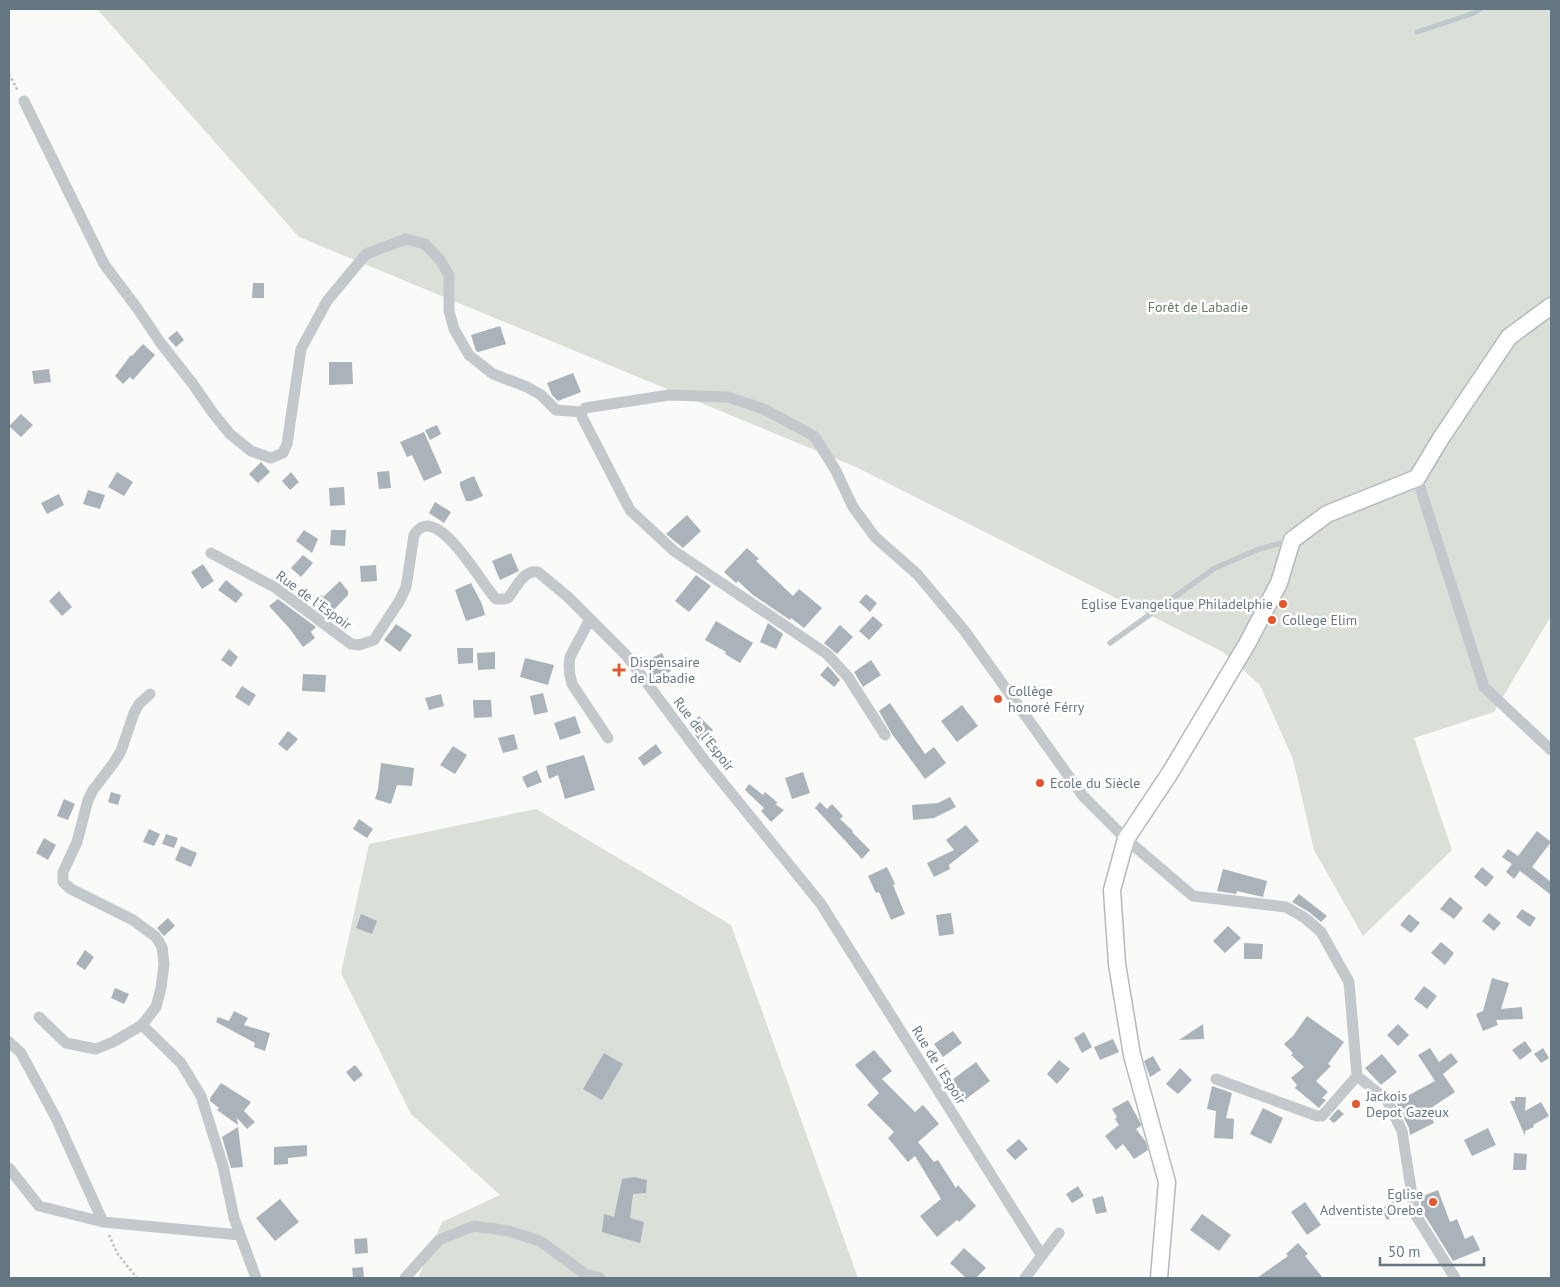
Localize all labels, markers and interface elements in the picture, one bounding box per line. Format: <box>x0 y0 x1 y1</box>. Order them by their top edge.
park label: Forêt de Labadie <box>1148 298 1248 316</box>
street label: Rue de l'Espoir <box>273 567 356 634</box>
place label: Eglise Evangelique Philadelphie <box>1081 595 1273 613</box>
marker: Eglise Evangelique Philadelphie <box>1277 598 1289 610</box>
place label: College Elim <box>1282 611 1357 629</box>
marker: College Elim <box>1266 614 1278 626</box>
place label: Dispensaire de Labadie <box>630 653 700 687</box>
marker: Dispensaire de Labadie <box>612 663 626 677</box>
place label: Collège honoré Férry <box>1008 682 1085 716</box>
street label: Rue de l'Espoir <box>669 693 739 775</box>
marker: Collège honoré Férry <box>992 693 1004 705</box>
place label: Ecole du Siècle <box>1050 774 1140 792</box>
marker: Ecole du Siècle <box>1034 777 1046 789</box>
street label: Rue de l'Espoir <box>908 1022 970 1108</box>
place label: Jackois Depot Gazeux <box>1365 1087 1449 1121</box>
marker: Jackois Depot Gazeux <box>1350 1098 1362 1110</box>
place label: Eglise Adventiste Orebe <box>1320 1185 1423 1219</box>
marker: Eglise Adventiste Orebe <box>1427 1196 1439 1208</box>
scale bar <box>1380 1234 1484 1266</box>
text: 50 m <box>1388 1242 1421 1261</box>

